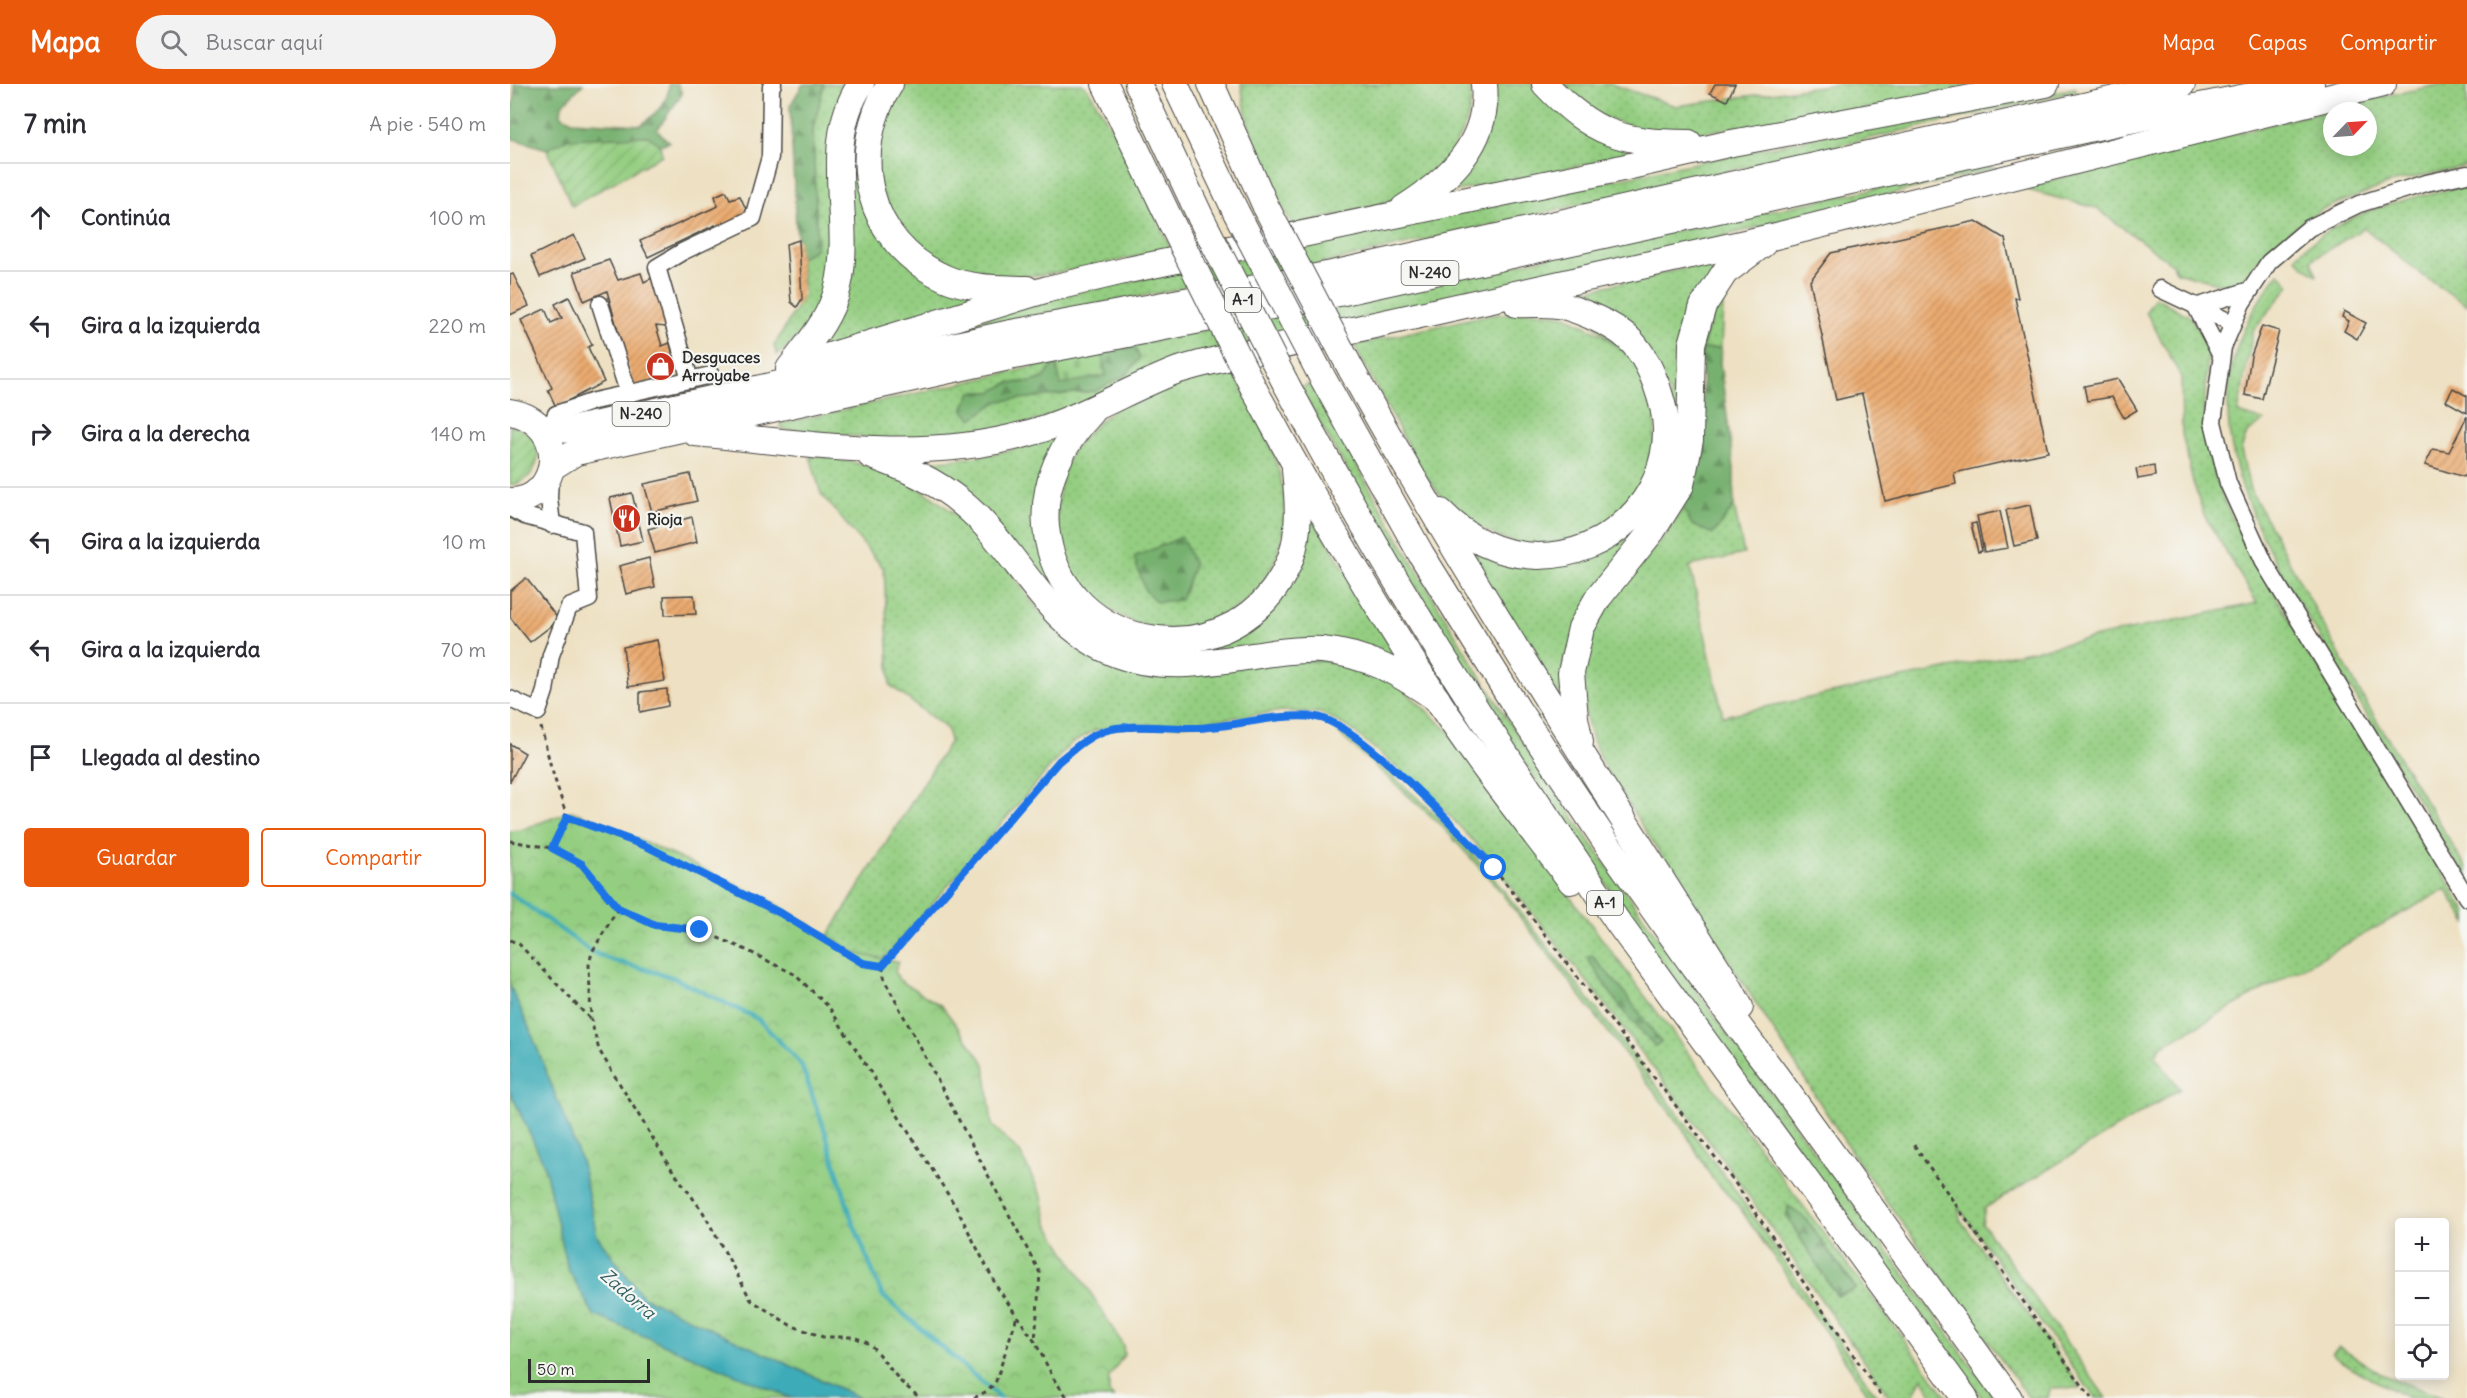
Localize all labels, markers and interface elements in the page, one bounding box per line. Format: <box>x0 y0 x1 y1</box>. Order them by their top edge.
search box <box>136 15 556 69</box>
text: Mapa <box>30 24 100 60</box>
icon: search <box>157 26 190 59</box>
text: Buscar aquí <box>205 28 323 56</box>
text: Mapa <box>2162 29 2215 56</box>
text: Capas <box>2248 29 2307 56</box>
text: Compartir <box>2340 29 2437 56</box>
north arrow <box>2323 102 2377 156</box>
text: 7 min <box>24 107 87 140</box>
text: A pie · 540 m <box>369 111 486 136</box>
icon: ahead <box>24 201 57 234</box>
text: Continúa <box>81 203 170 231</box>
text: 100 m <box>429 205 486 230</box>
road number: N-240 <box>1402 261 1458 285</box>
road number: A-1 <box>1225 288 1261 312</box>
icon: left <box>24 309 57 342</box>
text: Gira a la izquierda <box>81 311 260 339</box>
text: 220 m <box>429 313 486 338</box>
place label: Desguaces Arroyabe <box>682 347 760 386</box>
shop icon: Desguaces Arroyabe <box>645 350 677 382</box>
road number: N-240 <box>612 402 670 426</box>
icon: right <box>24 417 57 450</box>
text: Gira a la derecha <box>81 419 250 447</box>
text: 140 m <box>431 421 486 446</box>
restaurant icon: Rioja <box>610 503 642 535</box>
place label: Rioja <box>647 509 682 529</box>
icon: left <box>24 525 57 558</box>
text: Gira a la izquierda <box>81 527 260 555</box>
text: 10 m <box>443 529 486 554</box>
icon: left <box>24 633 57 666</box>
text: Gira a la izquierda <box>81 635 260 663</box>
text: 70 m <box>441 637 486 662</box>
icon: arrive <box>24 741 57 774</box>
text: Llegada al destino <box>81 743 260 771</box>
button: Guardar <box>24 828 249 887</box>
button: Compartir <box>261 828 486 887</box>
route start <box>1480 854 1506 880</box>
road number: A-1 <box>1587 891 1623 915</box>
route end <box>686 916 712 942</box>
map controls <box>2395 1218 2449 1380</box>
button: + <box>2395 1218 2449 1272</box>
water label: Zadorra <box>596 1263 662 1325</box>
button: − <box>2395 1272 2449 1326</box>
button: locate <box>2395 1326 2449 1380</box>
scale bar <box>528 1356 650 1384</box>
text: 50 m <box>537 1359 575 1379</box>

